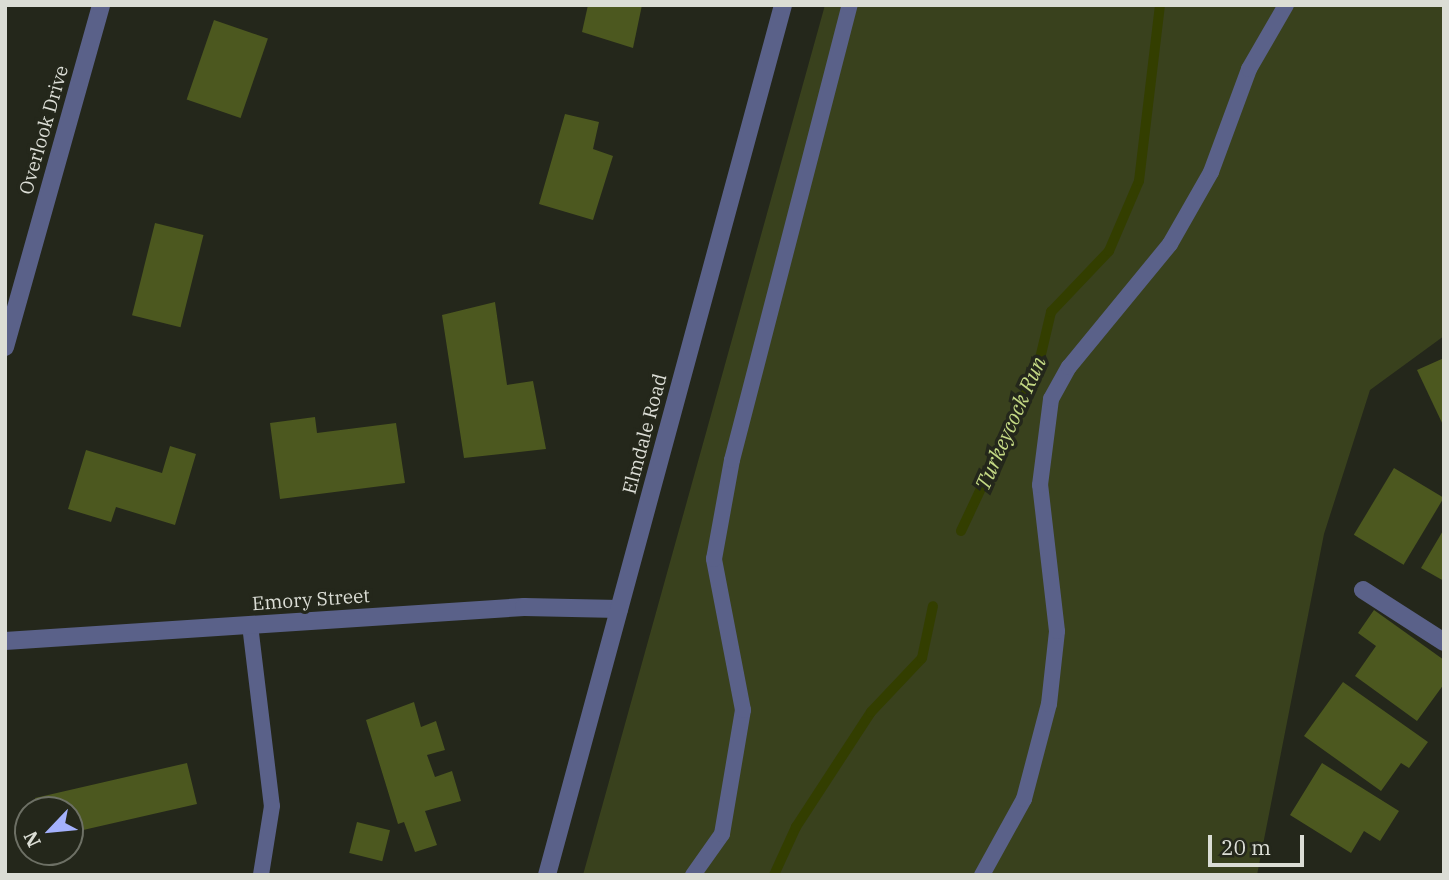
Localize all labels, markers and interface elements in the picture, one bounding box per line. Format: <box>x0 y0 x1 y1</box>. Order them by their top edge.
street label: Overlook Drive <box>15 63 73 197</box>
water label: Turkeycock Run <box>969 352 1051 494</box>
street label: Elmdale Road <box>618 371 672 497</box>
street label: Emory Street <box>251 585 371 615</box>
north arrow <box>14 796 84 866</box>
scale bar <box>1211 820 1307 864</box>
text: N <box>18 827 46 851</box>
text: 20 m <box>1221 833 1271 861</box>

